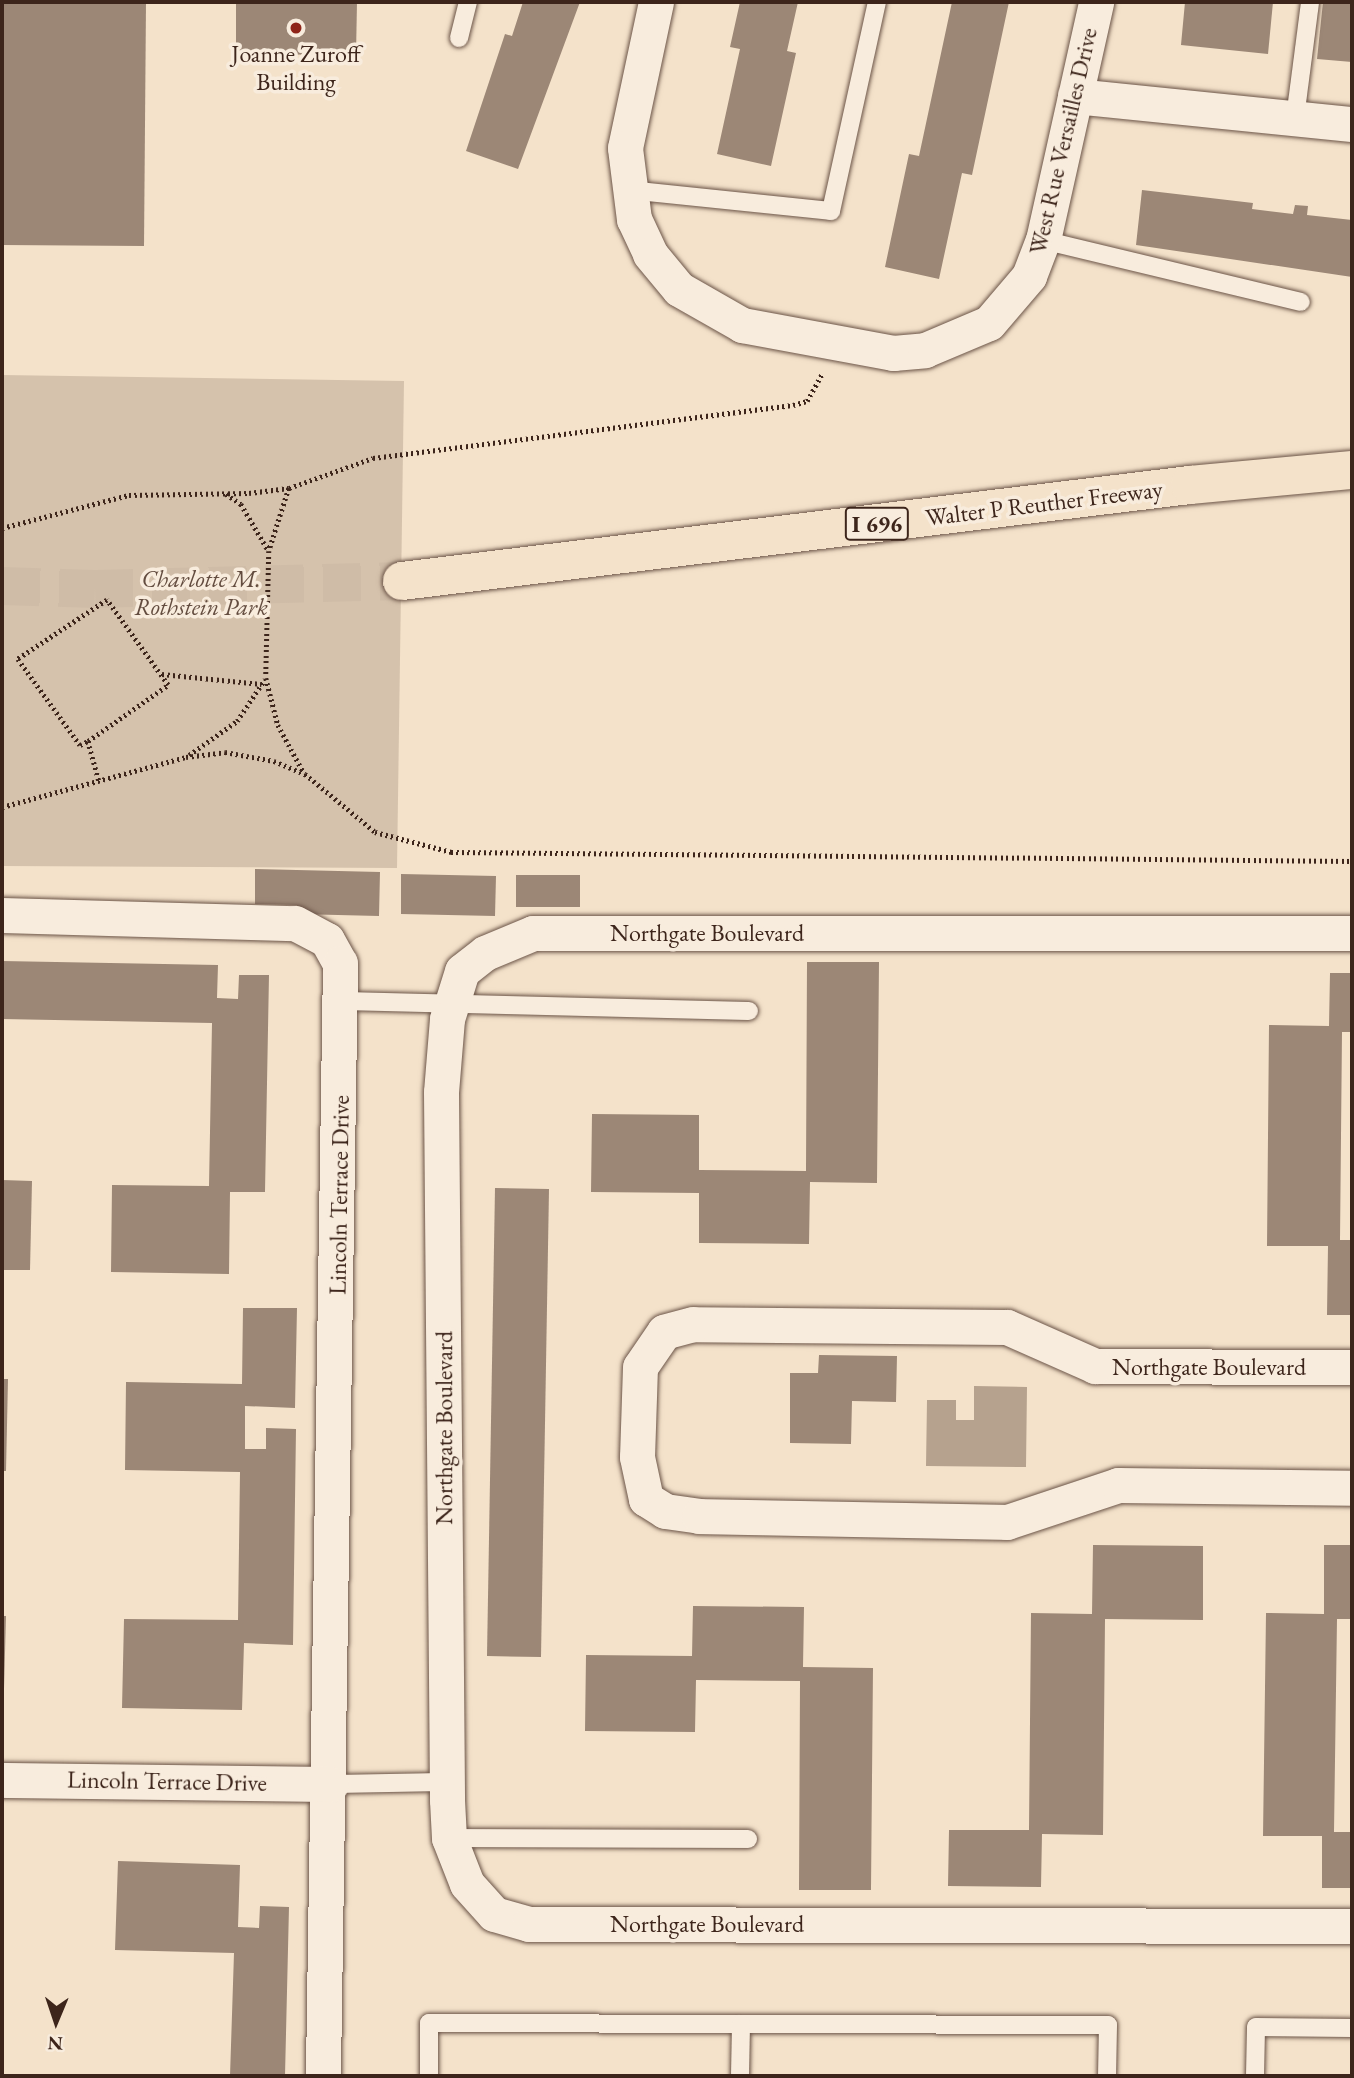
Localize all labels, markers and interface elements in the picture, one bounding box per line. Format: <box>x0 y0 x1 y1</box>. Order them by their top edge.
marker: Joanne Zuroff Building <box>288 20 304 36</box>
street label: West Rue Versailles Drive <box>1023 25 1103 257</box>
place label: Joanne Zuroff Building <box>231 40 361 96</box>
street label: Walter P Reuther Freeway <box>924 474 1164 532</box>
road number: I 696 <box>844 504 910 544</box>
park label: Charlotte M. Rothstein Park <box>134 565 268 621</box>
street label: Northgate Boulevard <box>610 919 804 947</box>
street label: Lincoln Terrace Drive <box>323 1095 355 1295</box>
street label: Northgate Boulevard <box>430 1331 458 1525</box>
street label: Northgate Boulevard <box>1112 1353 1306 1381</box>
street label: Lincoln Terrace Drive <box>67 1765 267 1797</box>
street label: Northgate Boulevard <box>610 1910 804 1938</box>
north arrow <box>21 1987 91 2057</box>
text: N <box>47 2031 63 2056</box>

